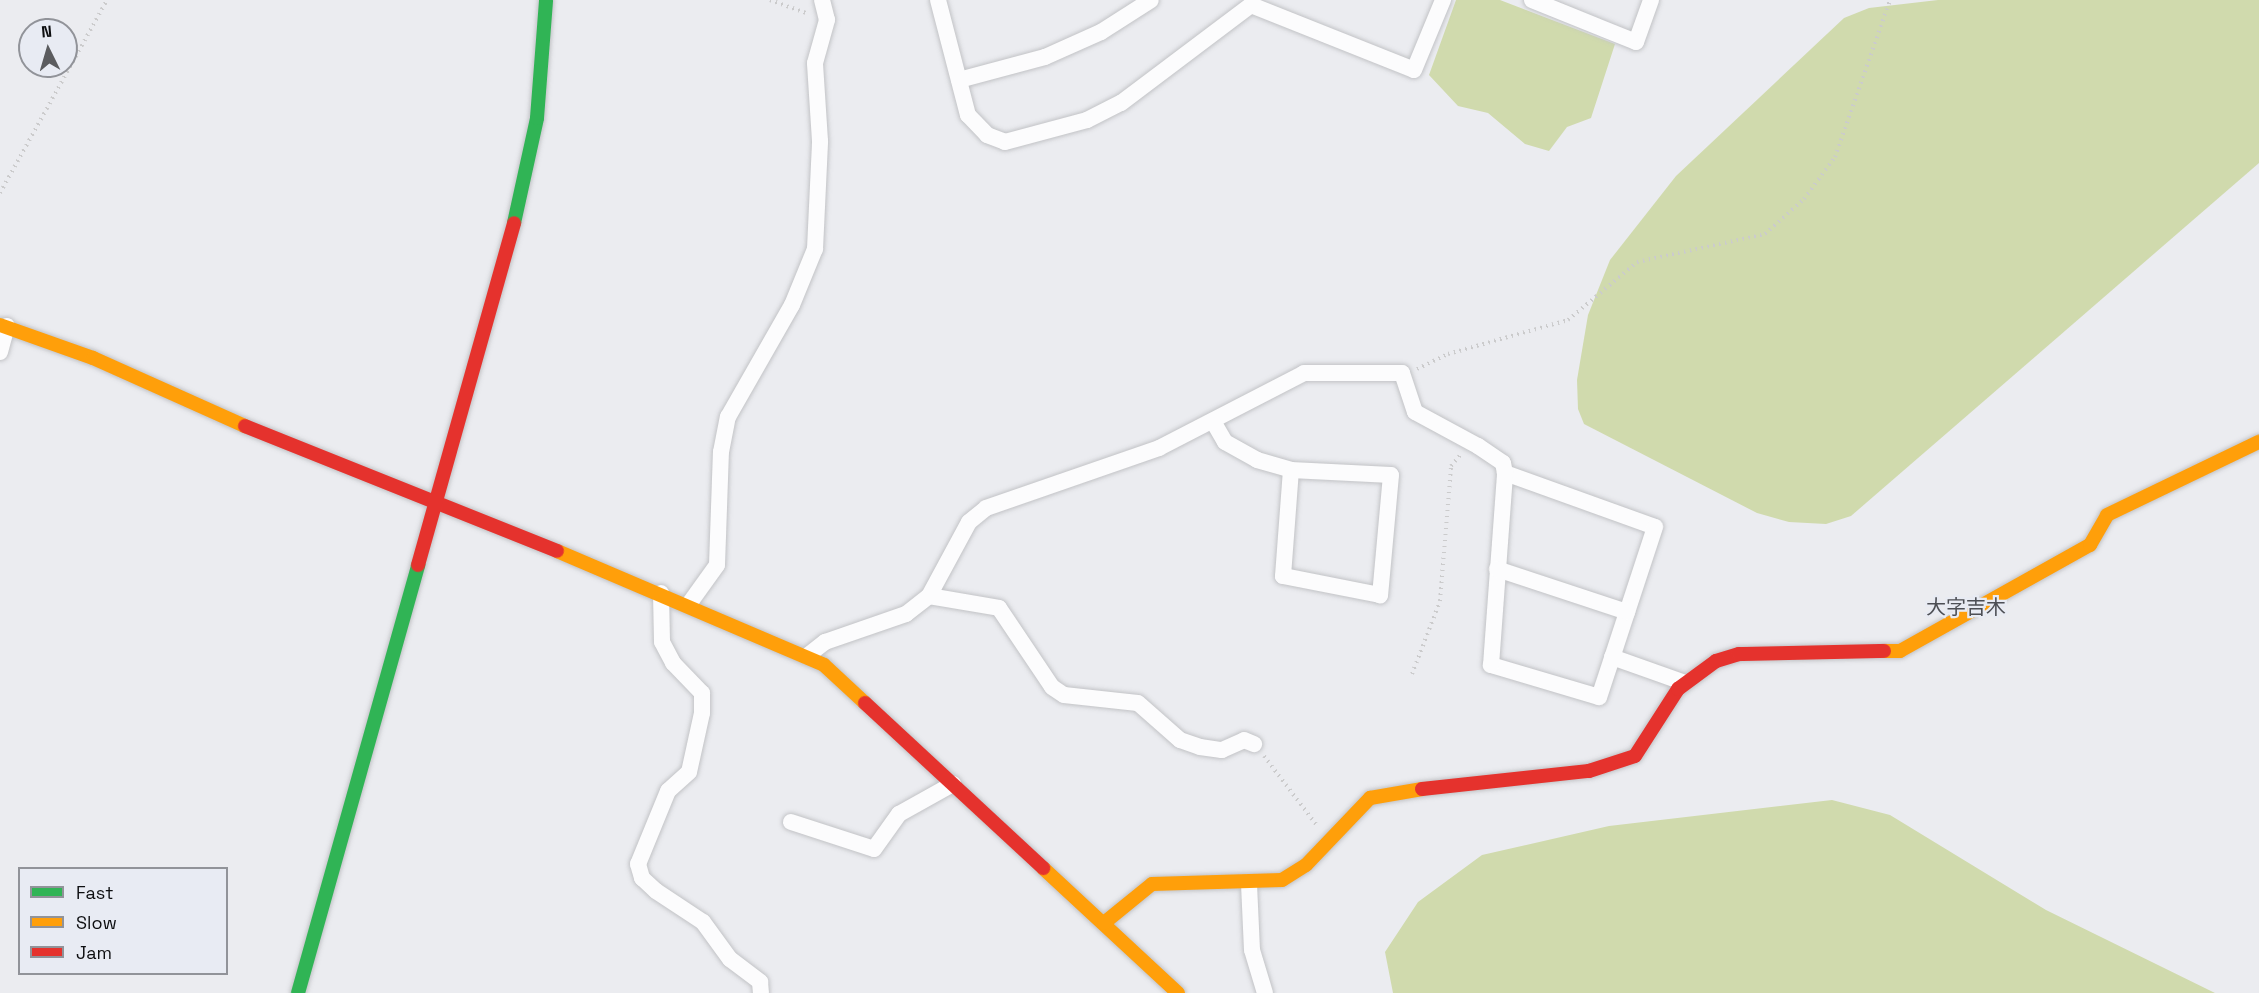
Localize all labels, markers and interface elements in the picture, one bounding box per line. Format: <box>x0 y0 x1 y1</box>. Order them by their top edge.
north arrow <box>18 18 78 78</box>
text: N <box>40 21 53 42</box>
district label: 大字吉木 <box>1926 595 2006 619</box>
legend <box>18 867 228 975</box>
text: Fast <box>76 881 113 904</box>
text: Slow <box>76 911 117 934</box>
text: Jam <box>76 941 112 964</box>

